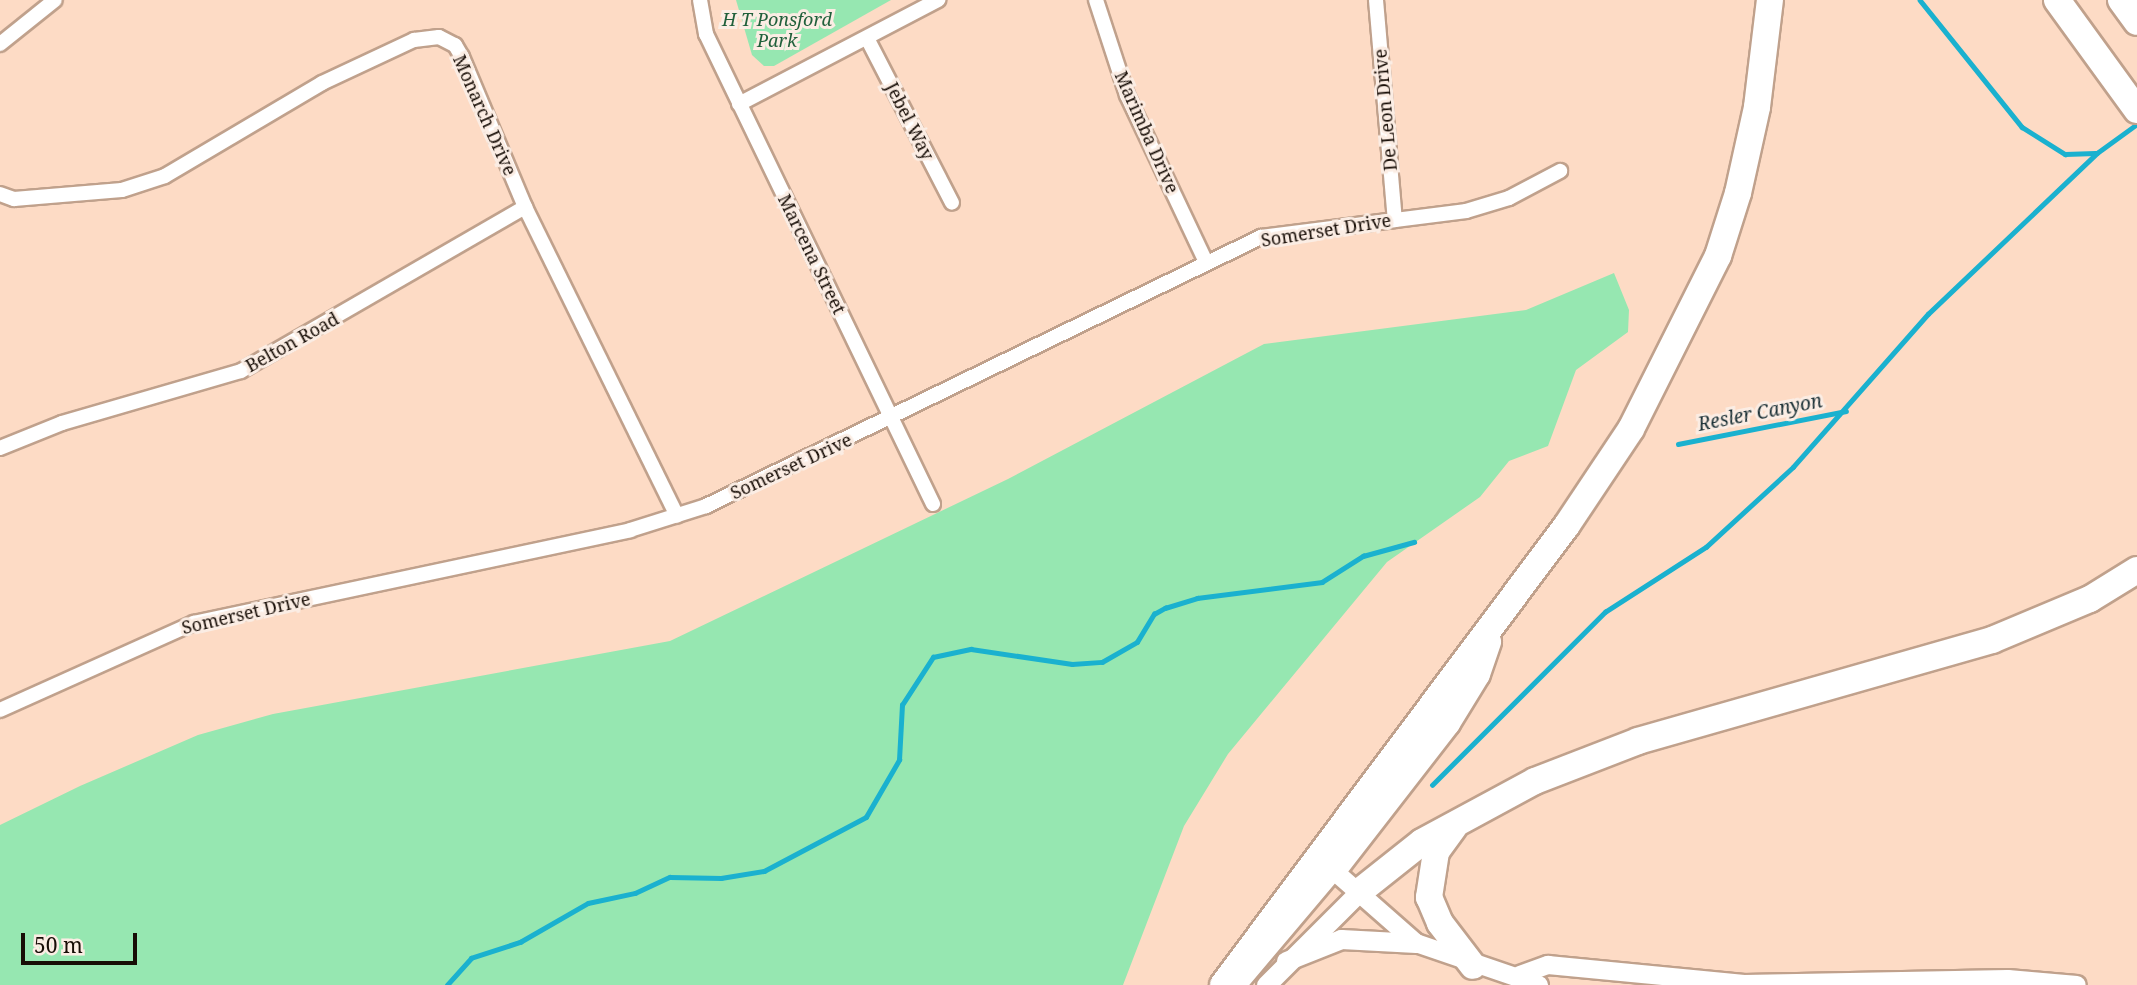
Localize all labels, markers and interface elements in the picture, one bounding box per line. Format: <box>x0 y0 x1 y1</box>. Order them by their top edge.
park label: H T Ponsford Park <box>722 9 832 52</box>
street label: De Leon Drive <box>1369 48 1401 172</box>
street label: Monarch Drive <box>449 51 521 179</box>
street label: Marimba Drive <box>1110 68 1184 196</box>
street label: Jebel Way <box>881 78 939 164</box>
street label: Marcena Street <box>774 191 850 317</box>
street label: Somerset Drive <box>1259 209 1393 251</box>
street label: Belton Road <box>242 307 342 377</box>
water label: Resler Canyon <box>1696 390 1824 436</box>
street label: Somerset Drive <box>727 428 855 504</box>
street label: Somerset Drive <box>180 588 312 638</box>
scale bar <box>24 918 140 962</box>
text: 50 m <box>34 931 83 959</box>

